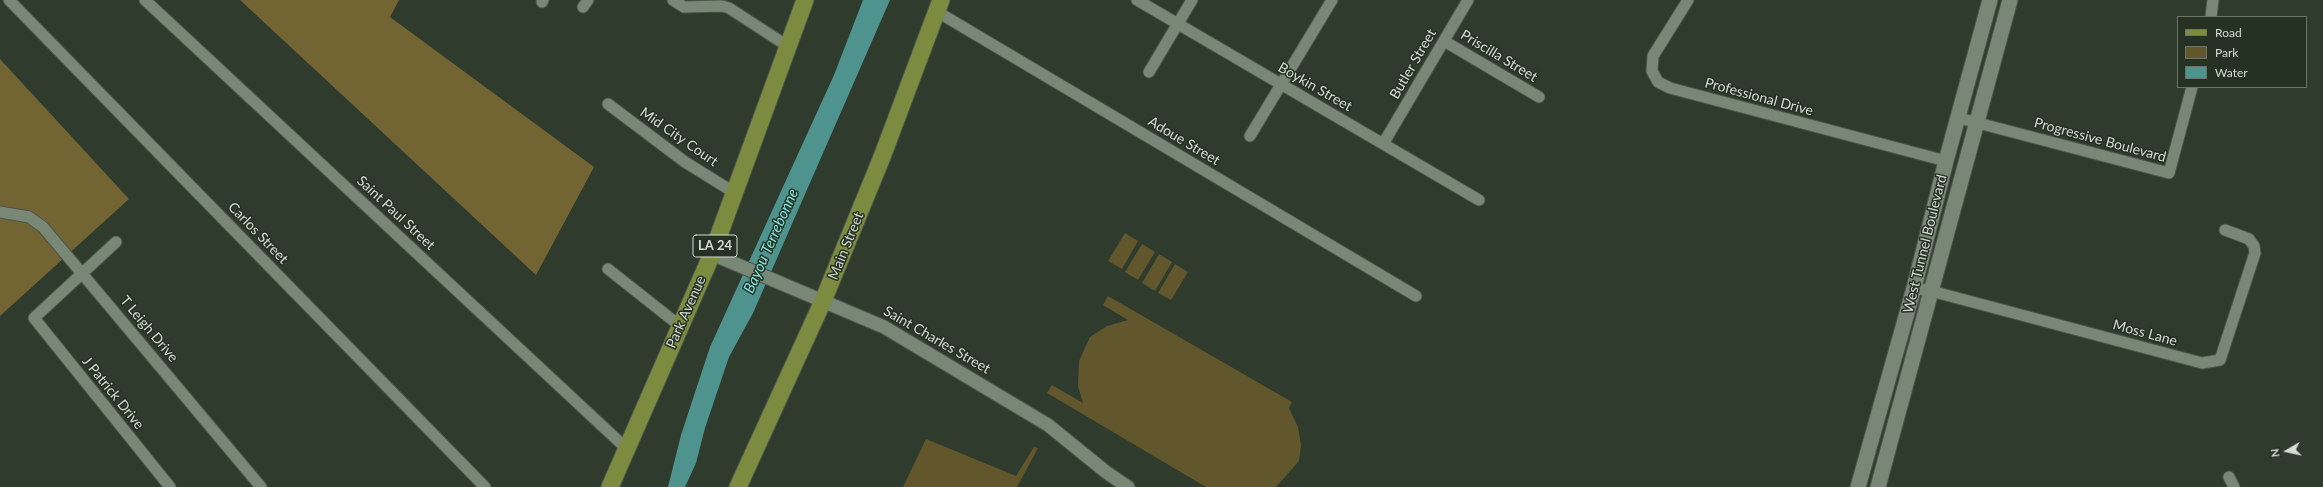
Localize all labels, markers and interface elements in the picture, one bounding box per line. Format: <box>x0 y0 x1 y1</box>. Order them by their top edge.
legend <box>2177 16 2307 88</box>
text: Road <box>2215 25 2242 40</box>
street label: Butler Street <box>1386 26 1440 102</box>
street label: Priscilla Street <box>1457 26 1541 86</box>
text: Park <box>2215 45 2238 60</box>
street label: Boykin Street <box>1275 59 1355 115</box>
text: Water <box>2215 65 2248 80</box>
street label: Professional Drive <box>1703 74 1815 120</box>
street label: Mid City Court <box>637 104 721 170</box>
street label: Adoue Street <box>1145 113 1223 169</box>
street label: Progressive Boulevard <box>2032 114 2168 166</box>
street label: Saint Paul Street <box>353 172 439 254</box>
street label: West Tunnel Boulevard <box>1900 173 1950 315</box>
water label: Bayou Terrebonne <box>740 186 802 296</box>
street label: Carlos Street <box>224 199 292 267</box>
street label: Main Street <box>825 210 867 282</box>
road number: LA 24 <box>693 235 737 257</box>
street label: Park Avenue <box>663 273 709 351</box>
street label: T Leigh Drive <box>116 292 182 366</box>
street label: Saint Charles Street <box>881 303 993 377</box>
street label: Moss Lane <box>2111 316 2179 350</box>
street label: J Patrick Drive <box>79 353 147 433</box>
north arrow <box>2267 431 2307 471</box>
text: N <box>2268 448 2282 458</box>

